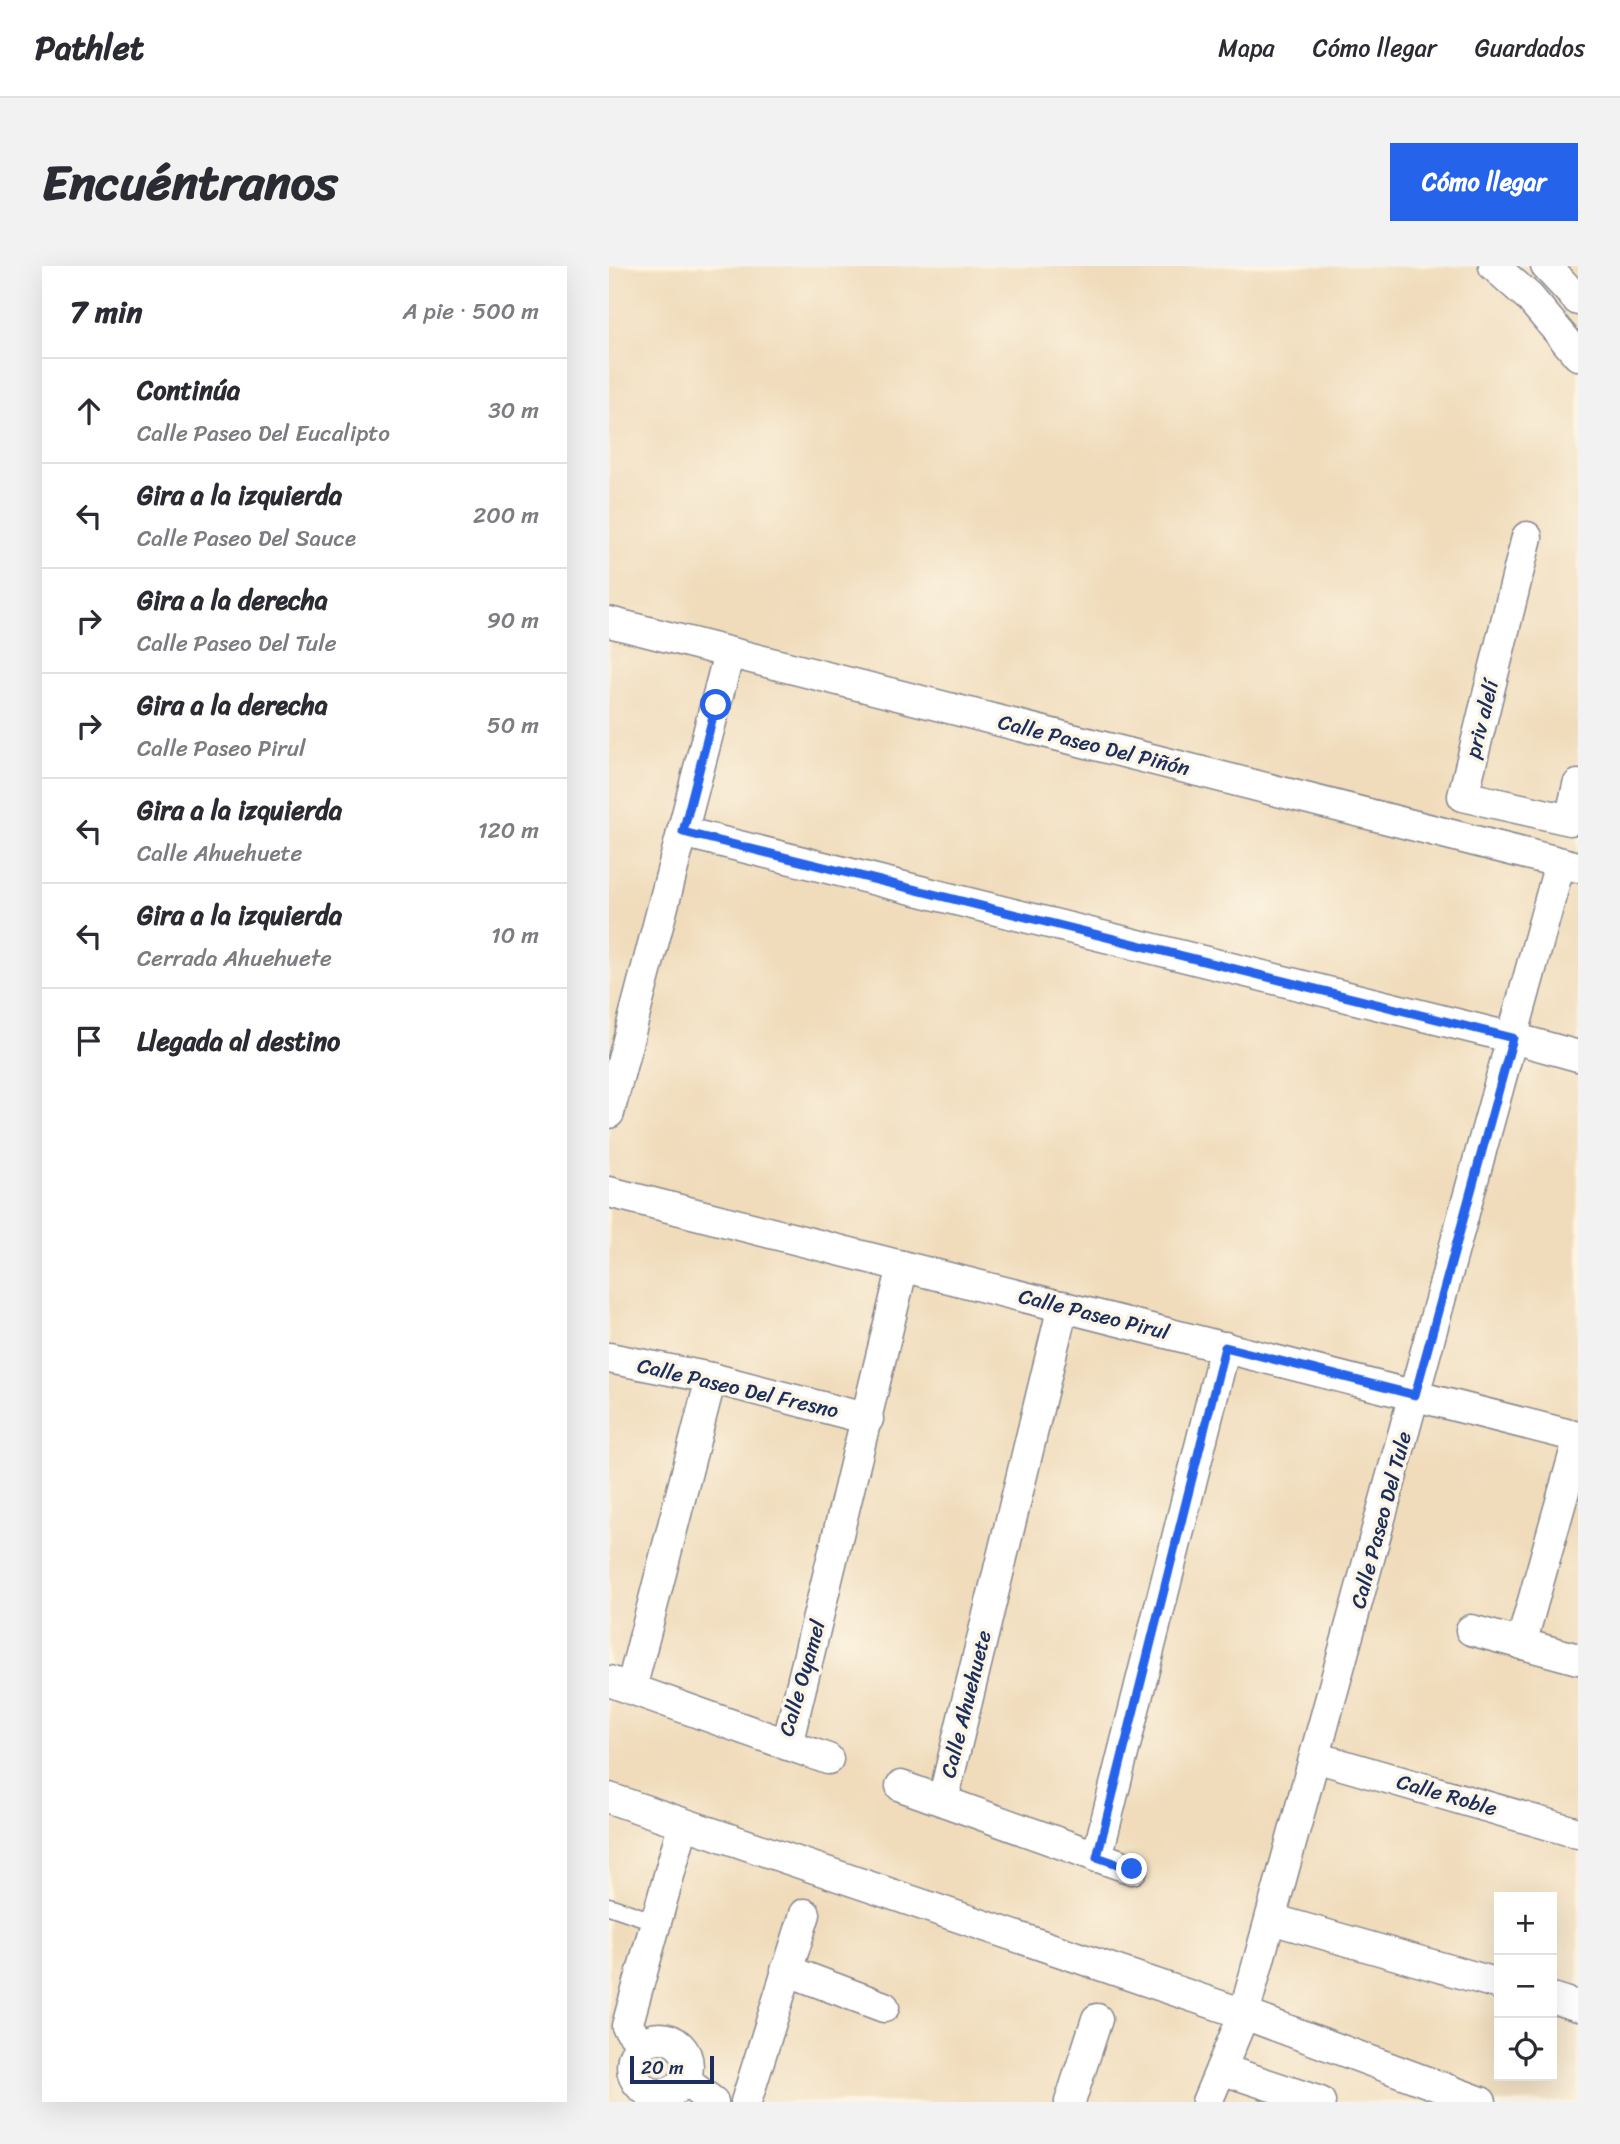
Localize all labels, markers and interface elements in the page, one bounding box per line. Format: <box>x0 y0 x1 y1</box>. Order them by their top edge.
text: Pathlet <box>35 19 144 77</box>
text: Mapa <box>1218 27 1275 69</box>
text: Cómo llegar <box>1313 27 1437 69</box>
text: Guardados <box>1475 27 1585 69</box>
text: Encuéntranos <box>42 139 338 226</box>
button: Cómo llegar <box>1390 143 1578 221</box>
text: 7 min <box>70 285 142 339</box>
text: A pie · 500 m <box>403 291 539 332</box>
text: Continúa <box>137 367 240 413</box>
text: 30 m <box>488 390 539 431</box>
icon: ahead <box>70 392 108 430</box>
text: Calle Paseo Del Eucalipto <box>137 413 390 454</box>
text: Gira a la izquierda <box>137 472 342 518</box>
text: 200 m <box>473 495 539 536</box>
icon: left <box>70 497 108 535</box>
text: Calle Paseo Del Sauce <box>137 518 356 559</box>
text: Gira a la derecha <box>137 577 328 623</box>
text: 90 m <box>487 600 539 641</box>
icon: right <box>70 602 108 640</box>
text: Calle Paseo Del Tule <box>137 623 337 664</box>
street label: priv alelí <box>1454 674 1511 763</box>
text: Gira a la derecha <box>137 682 328 728</box>
route start <box>700 689 731 720</box>
street label: Calle Paseo Del Piñón <box>994 703 1194 787</box>
text: 50 m <box>487 705 539 746</box>
icon: right <box>70 707 108 745</box>
text: Calle Paseo Pirul <box>137 728 306 769</box>
text: Gira a la izquierda <box>137 787 342 833</box>
text: 120 m <box>478 810 539 851</box>
icon: left <box>70 812 108 850</box>
text: Calle Ahuehuete <box>137 833 302 874</box>
text: Gira a la izquierda <box>137 892 342 938</box>
text: 10 m <box>491 915 539 956</box>
icon: left <box>70 917 108 955</box>
text: Cerrada Ahuehuete <box>137 938 332 979</box>
text: Llegada al destino <box>137 1018 340 1064</box>
icon: arrive <box>70 1022 108 1060</box>
street label: Calle Paseo Pirul <box>1015 1277 1174 1351</box>
street label: Calle Paseo Del Fresno <box>633 1346 843 1430</box>
street label: Calle Paseo Del Tule <box>1339 1427 1423 1613</box>
street label: Calle Oyamel <box>767 1614 837 1741</box>
street label: Calle Ahuehuete <box>929 1626 1003 1782</box>
street label: Calle Roble <box>1392 1763 1502 1828</box>
route end <box>1116 1853 1147 1884</box>
map controls <box>1494 1892 1557 2081</box>
button: + <box>1494 1892 1557 1955</box>
button: − <box>1494 1955 1557 2018</box>
button: locate <box>1494 2018 1557 2081</box>
text: 20 m <box>641 2051 684 2084</box>
scale bar <box>630 2053 714 2085</box>

